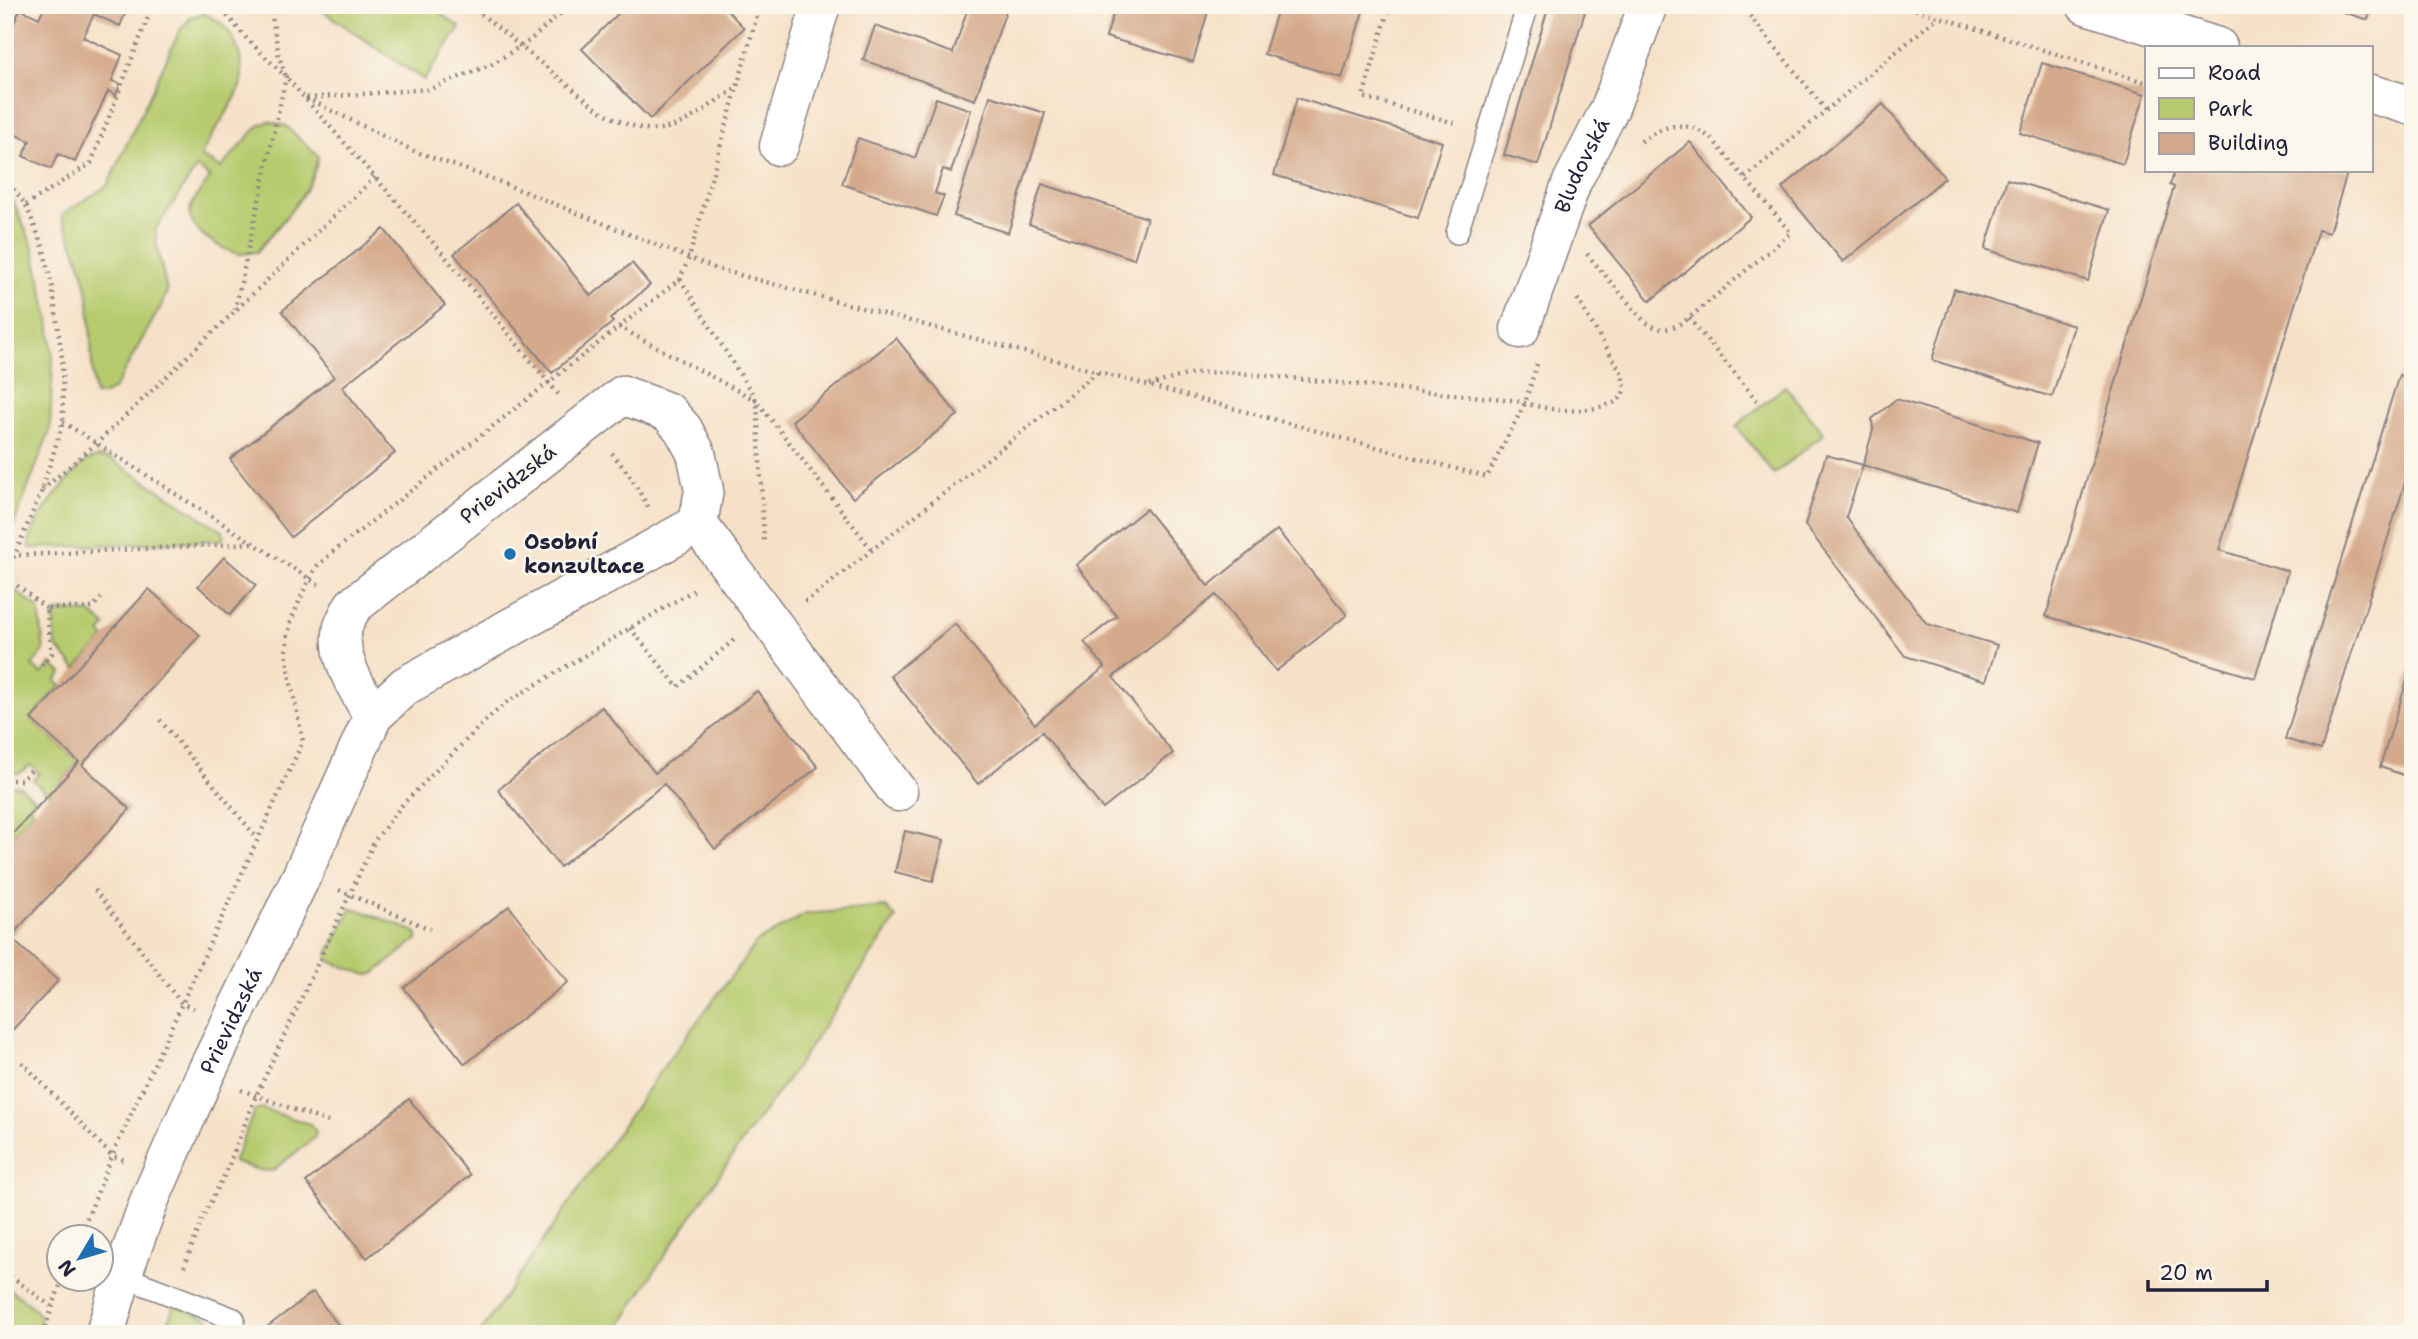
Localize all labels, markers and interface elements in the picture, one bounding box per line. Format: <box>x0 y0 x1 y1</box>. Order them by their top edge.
legend <box>2145 46 2372 172</box>
text: Road <box>2208 59 2261 87</box>
text: Park <box>2208 95 2253 123</box>
street label: Bludovská <box>1548 113 1616 217</box>
text: Building <box>2208 129 2288 157</box>
street label: Prievidzská <box>454 438 562 530</box>
place label: Osobní konzultace <box>524 528 645 580</box>
marker: Osobní konzultace <box>502 546 518 562</box>
street label: Prievidzská <box>193 963 269 1079</box>
north arrow <box>46 1224 116 1294</box>
scale bar <box>2148 1248 2268 1292</box>
text: N <box>53 1255 81 1282</box>
text: 20 m <box>2159 1259 2213 1287</box>

